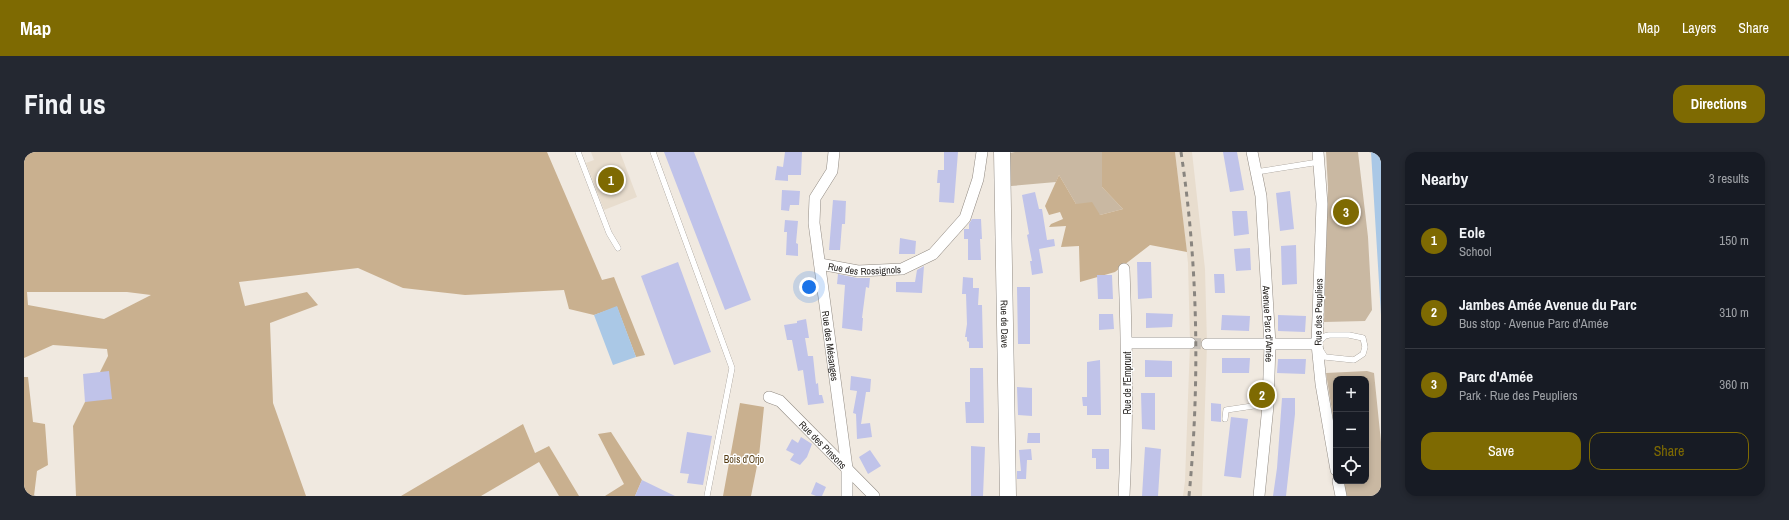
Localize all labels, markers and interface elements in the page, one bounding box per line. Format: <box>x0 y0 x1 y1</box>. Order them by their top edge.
text: Map <box>20 15 51 41</box>
text: Map <box>1638 19 1660 37</box>
text: Layers <box>1682 19 1716 37</box>
text: Share <box>1738 19 1769 37</box>
text: Find us <box>24 85 106 123</box>
button: Directions <box>1673 85 1765 123</box>
pin: 1 <box>598 165 624 195</box>
text: Nearby <box>1421 167 1468 190</box>
text: 3 results <box>1709 170 1749 187</box>
pin: 3 <box>1333 197 1359 227</box>
text: Eole <box>1459 222 1485 243</box>
text: 1 <box>1431 232 1437 249</box>
text: 150 m <box>1719 232 1749 249</box>
text: School <box>1459 243 1492 260</box>
street label: Rue des Rossignols <box>827 260 901 278</box>
your location <box>799 277 819 297</box>
street label: Rue des Peupliers <box>1311 278 1326 346</box>
street label: Avenue Parc d'Amée <box>1259 284 1276 363</box>
text: Jambes Amée Avenue du Parc <box>1459 294 1637 315</box>
street label: Rue de Dave <box>998 300 1011 348</box>
text: 2 <box>1431 304 1437 321</box>
text: 310 m <box>1719 304 1749 321</box>
street label: Rue des Mésanges <box>819 310 841 382</box>
text: Bus stop · Avenue Parc d'Amée <box>1459 315 1608 332</box>
street label: Rue de l'Emprunt <box>1121 351 1134 415</box>
text: Parc d'Amée <box>1459 366 1533 387</box>
map controls <box>1333 376 1369 484</box>
button: + <box>1333 376 1369 412</box>
text: 3 <box>1431 376 1437 393</box>
text: 360 m <box>1719 376 1749 393</box>
pin: 2 <box>1249 380 1275 410</box>
text: Park · Rue des Peupliers <box>1459 387 1578 404</box>
button: − <box>1333 412 1369 448</box>
street label: Rue des Pinsons <box>796 418 849 472</box>
button: Save <box>1421 432 1581 470</box>
button: Share <box>1589 432 1749 470</box>
button: locate <box>1333 448 1369 484</box>
park label: Bois d'Orjo <box>724 453 765 466</box>

